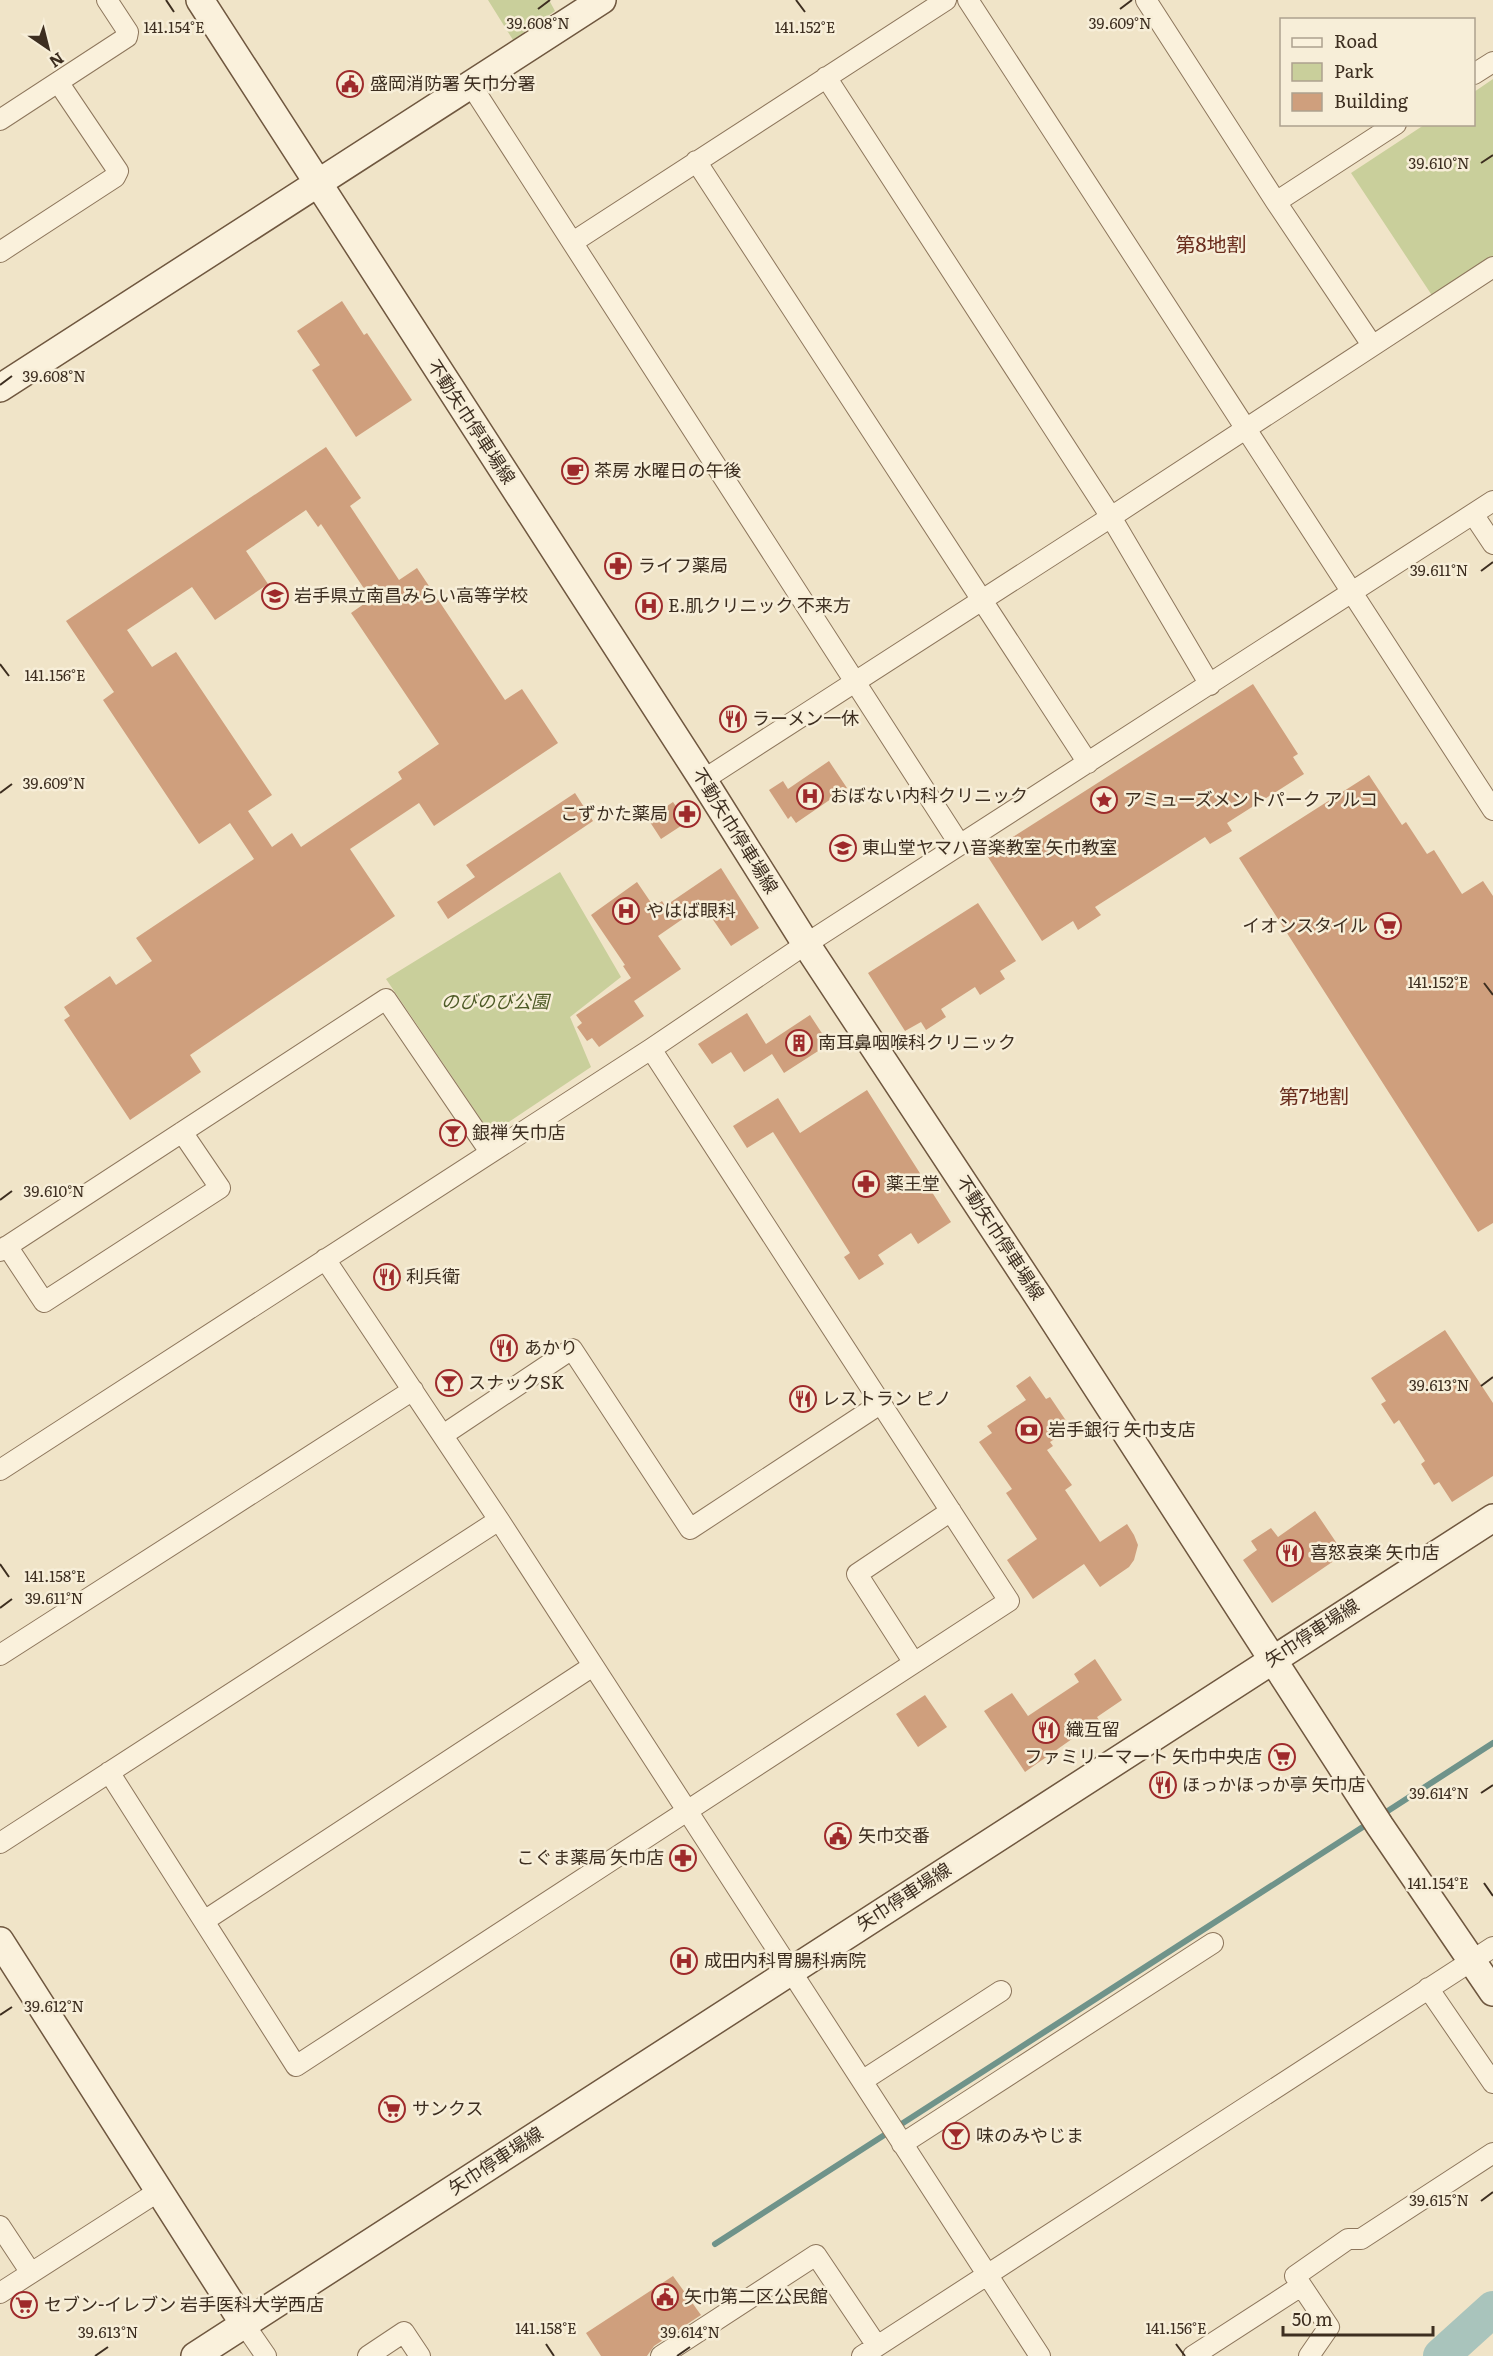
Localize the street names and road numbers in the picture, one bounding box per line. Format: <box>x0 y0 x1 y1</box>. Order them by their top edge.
street label: 不動矢巾停車場線 <box>422 353 523 489</box>
street label: 不動矢巾停車場線 <box>687 762 786 898</box>
street label: 不動矢巾停車場線 <box>951 1169 1052 1305</box>
street label: 矢巾停車場線 <box>1259 1591 1364 1672</box>
street label: 矢巾停車場線 <box>851 1855 956 1936</box>
street label: 矢巾停車場線 <box>443 2119 548 2200</box>

